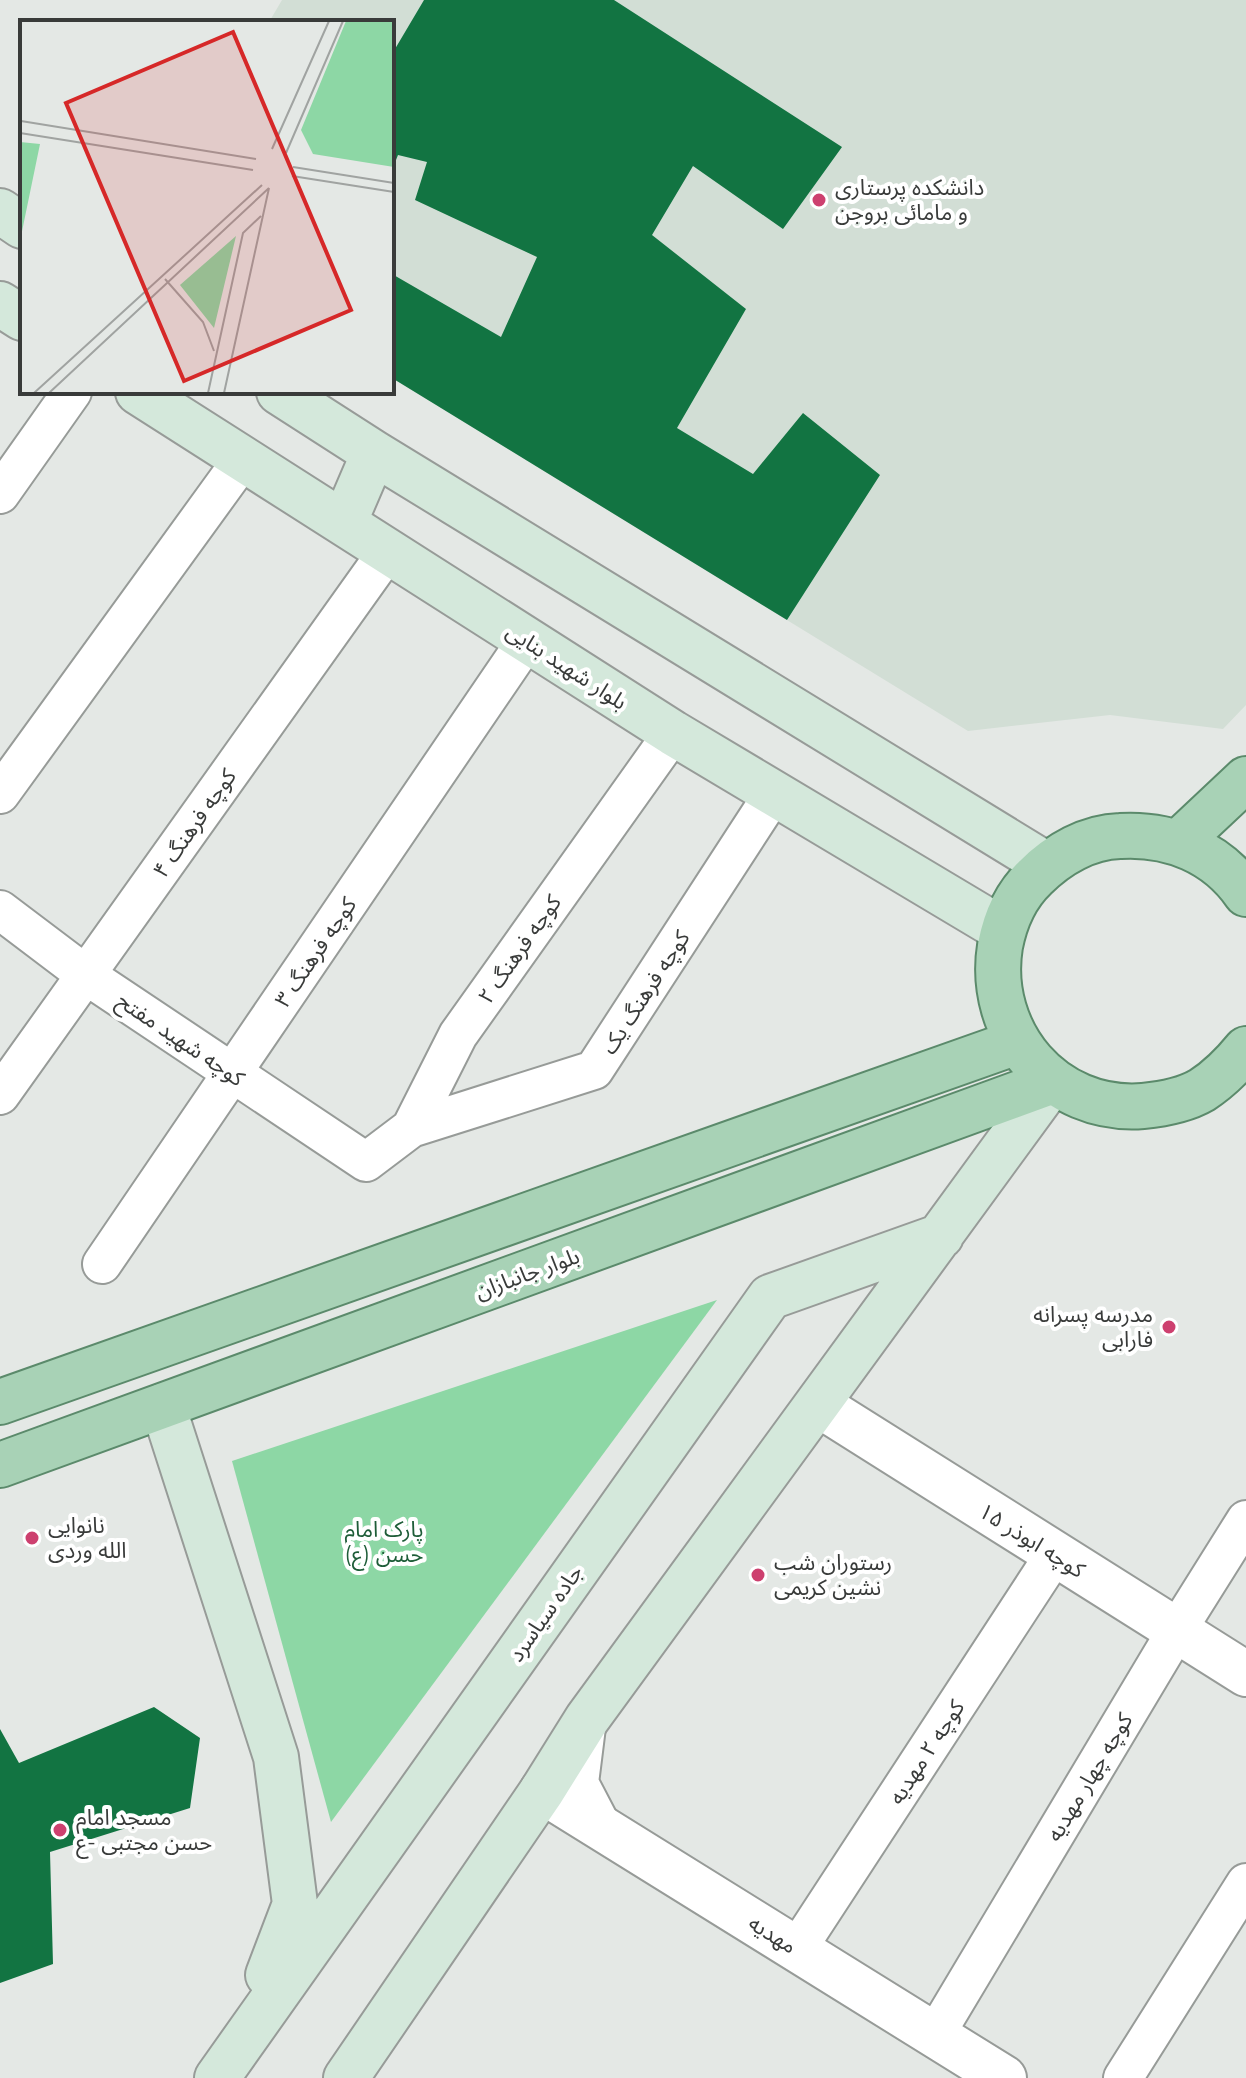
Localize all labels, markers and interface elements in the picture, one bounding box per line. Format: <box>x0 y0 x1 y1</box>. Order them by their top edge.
inset map <box>20 20 394 394</box>
place label: دانشکده پرستاری و مامائی بروجن <box>835 174 984 226</box>
marker: دانشکده پرستاری و مامائی بروجن <box>810 191 828 209</box>
street label: بلوار شهید بنایی <box>501 617 632 716</box>
street label: کوچه فرهنگ ۴ <box>147 763 243 883</box>
street label: کوچه فرهنگ ۲ <box>472 889 568 1009</box>
street label: کوچه فرهنگ ۳ <box>269 892 363 1013</box>
street label: کوچه فرهنگ یک <box>595 925 697 1060</box>
street label: کوچه شهید مفتح <box>110 987 250 1095</box>
street label: بلوار جانبازان <box>471 1242 583 1305</box>
place label: مدرسه پسرانه فارابی <box>1033 1301 1153 1353</box>
marker: مدرسه پسرانه فارابی <box>1160 1318 1178 1336</box>
street label: کوچه ابوذر ۱۵ <box>973 1497 1091 1585</box>
place label: نانوایی الله وردی <box>48 1512 126 1564</box>
park label: پارک امام حسن (ع) <box>344 1516 424 1571</box>
marker: نانوایی الله وردی <box>23 1529 41 1547</box>
place label: رستوران شب نشین کریمی <box>774 1549 892 1601</box>
street label: جاده سیاسرد <box>502 1560 589 1667</box>
marker: رستوران شب نشین کریمی <box>749 1566 767 1584</box>
street label: کوچه ۲ مهدیه <box>883 1694 972 1810</box>
street label: کوچه چهار مهدیه <box>1041 1707 1140 1847</box>
place label: مسجد امام حسن مجتبی -ع <box>76 1804 212 1859</box>
marker: مسجد امام حسن مجتبی -ع <box>51 1821 69 1839</box>
street label: مهدیه <box>744 1909 802 1960</box>

